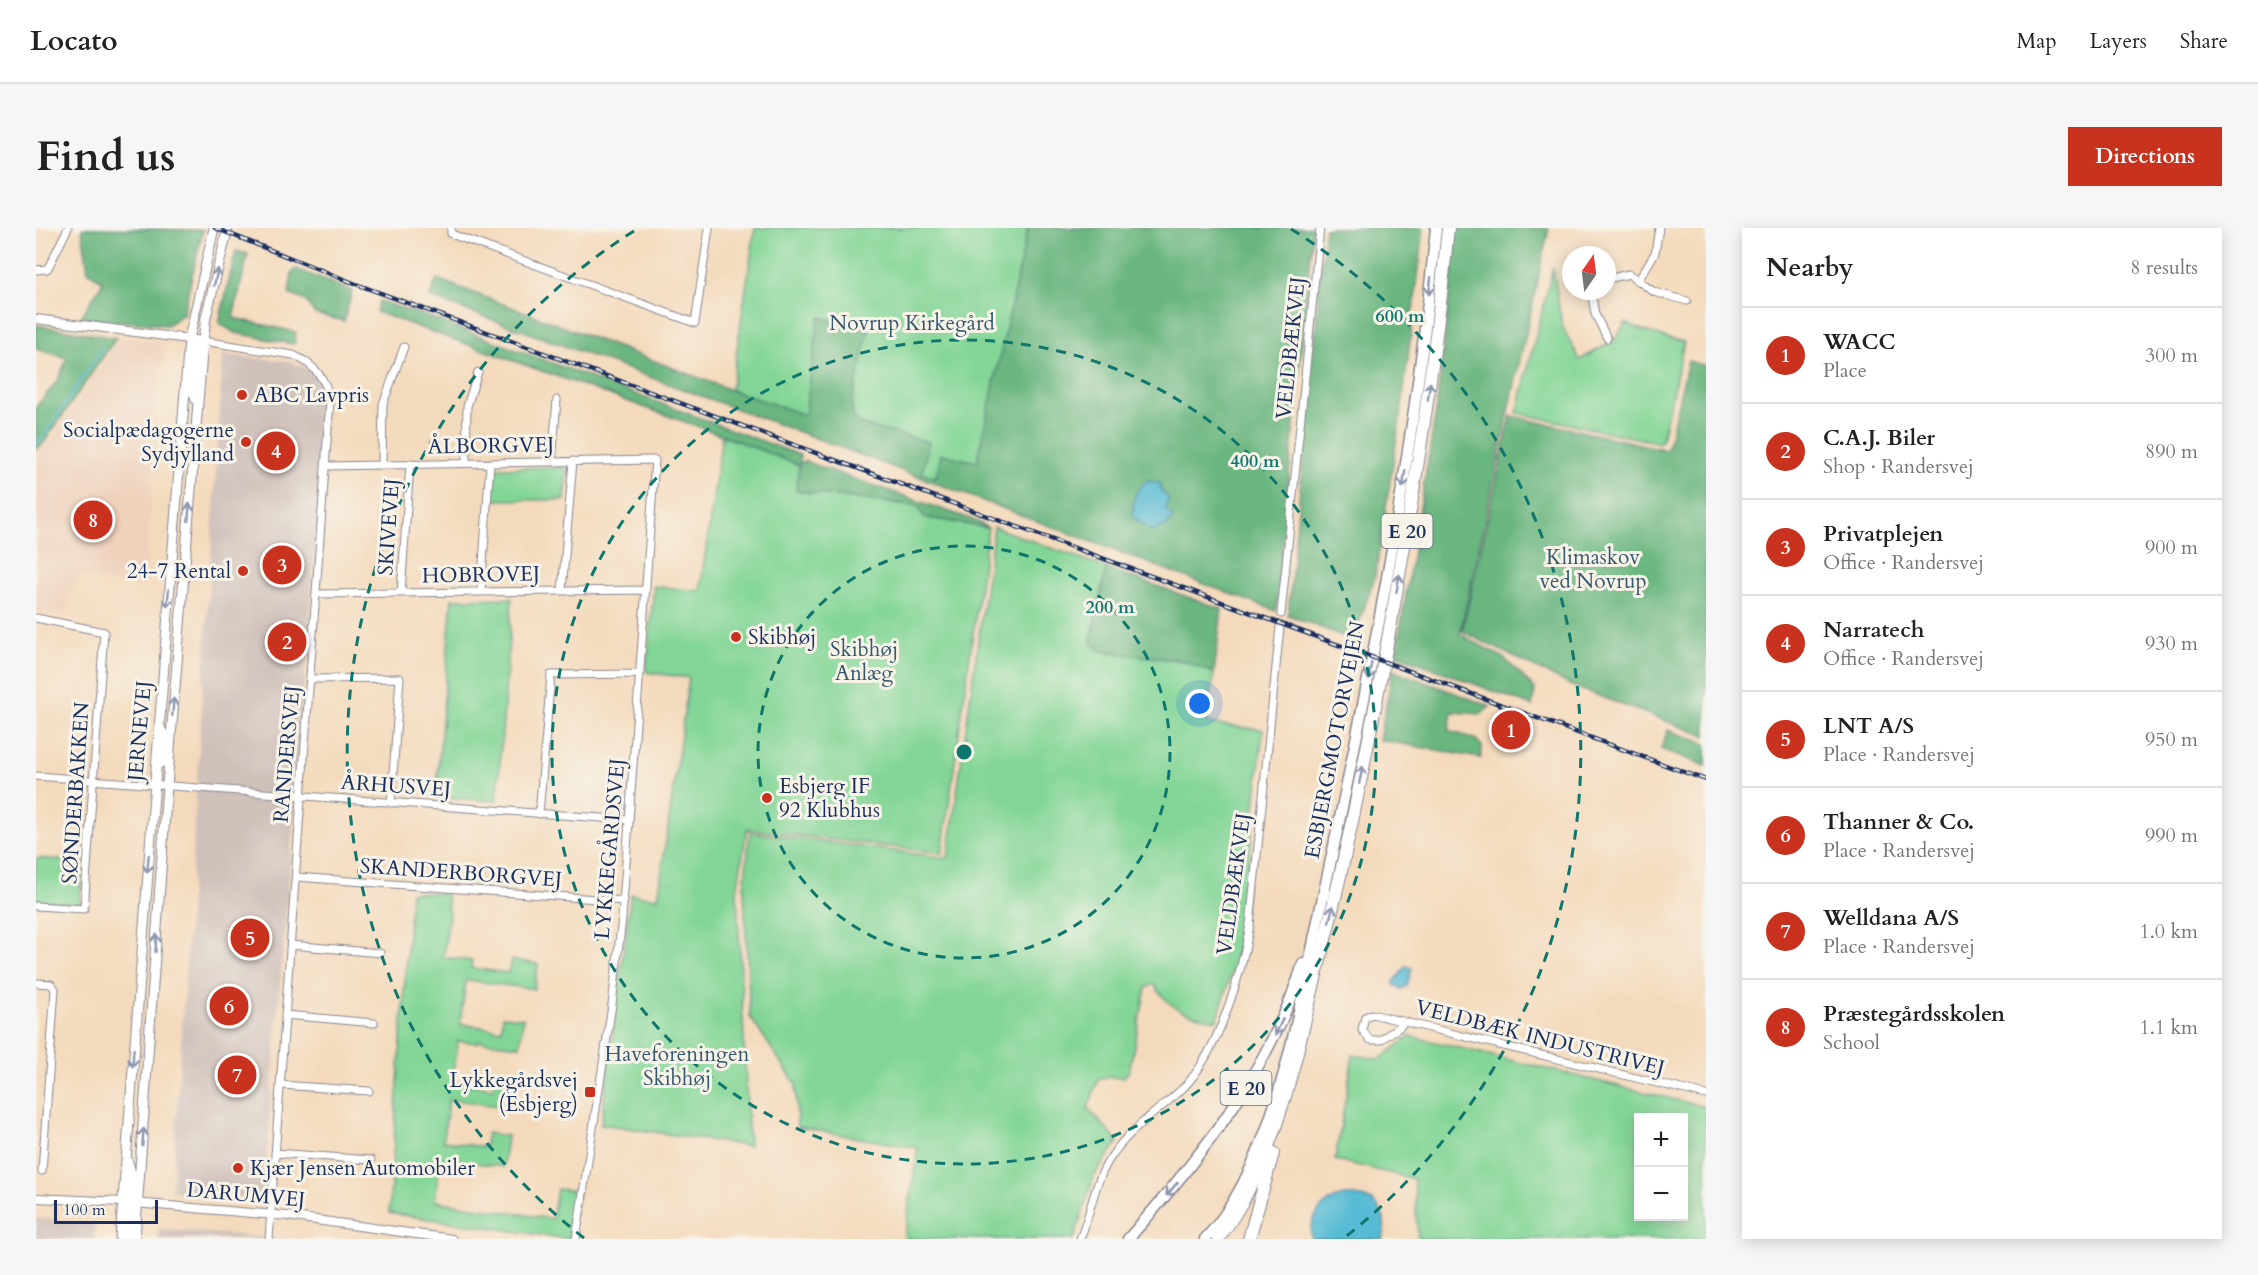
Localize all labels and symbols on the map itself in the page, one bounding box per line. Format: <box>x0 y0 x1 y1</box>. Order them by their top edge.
north arrow <box>1562 246 1616 300</box>
one-way arrow <box>210 268 222 287</box>
street label: VELDBÆKVEJ <box>1269 275 1313 421</box>
one-way arrow <box>1425 276 1436 296</box>
text: 600 m <box>1375 304 1425 329</box>
park label: Novrup Kirkegård <box>829 309 995 338</box>
place label: ABC Lavpris <box>254 381 369 410</box>
one-way arrow <box>1423 381 1434 401</box>
marker: ABC Lavpris <box>235 388 249 402</box>
place label: Socialpædagogerne Sydjylland <box>63 416 234 469</box>
pin: 4 <box>256 428 296 474</box>
street label: ÅLBORGVEJ <box>427 430 555 462</box>
marker: Socialpædagogerne Sydjylland <box>239 435 253 449</box>
text: 400 m <box>1230 449 1280 474</box>
one-way arrow <box>1398 469 1409 489</box>
street label: SKIVEVEJ <box>371 477 407 577</box>
pin: 8 <box>74 498 112 542</box>
one-way arrow <box>184 503 195 523</box>
road number: E 20 <box>1382 514 1432 548</box>
pin: 3 <box>262 542 302 588</box>
park label: Klimaskov ved Novrup <box>1539 543 1647 596</box>
place label: 24-7 Rental <box>127 557 231 586</box>
street label: HOBROVEJ <box>422 559 540 591</box>
marker: 24-7 Rental <box>236 564 250 578</box>
one-way arrow <box>1393 574 1404 593</box>
one-way arrow <box>163 587 174 607</box>
text: 200 m <box>1085 595 1135 620</box>
street label: ESBJERGMOTORVEJEN <box>1298 619 1372 861</box>
pin: 2 <box>268 620 306 664</box>
place label: Skibhøj <box>748 623 816 652</box>
marker: Skibhøj <box>729 630 743 644</box>
park label: Skibhøj Anlæg <box>830 635 898 688</box>
one-way arrow <box>1364 661 1375 681</box>
street label: JERNEVEJ <box>121 679 159 786</box>
street label: RANDERSVEJ <box>267 684 307 824</box>
your location <box>1185 689 1214 718</box>
one-way arrow <box>168 697 179 717</box>
street label: SØNDERBAKKEN <box>55 701 97 885</box>
pin: 1 <box>1492 708 1530 752</box>
centre of rings <box>954 742 974 762</box>
street label: LYKKEGÅRDSVEJ <box>588 757 632 941</box>
one-way arrow <box>1356 765 1367 785</box>
street label: ÅRHUSVEJ <box>340 768 452 804</box>
place label: Esbjerg IF 92 Klubhus <box>779 772 880 825</box>
marker: Esbjerg IF 92 Klubhus <box>760 791 774 805</box>
street label: VELDBÆKVEJ <box>1210 811 1258 957</box>
street label: SKANDERBORGVEJ <box>359 851 563 895</box>
one-way arrow <box>142 853 153 873</box>
one-way arrow <box>1326 904 1338 923</box>
pin: 5 <box>230 916 270 960</box>
one-way arrow <box>151 933 162 953</box>
pin: 6 <box>210 984 248 1028</box>
street label: VELDBÆK INDUSTRIVEJ <box>1412 993 1668 1083</box>
one-way arrow <box>1273 1017 1285 1035</box>
park label: Haveforeningen Skibhøj <box>605 1040 749 1093</box>
one-way arrow <box>127 1048 138 1068</box>
pin: 7 <box>218 1052 256 1098</box>
place label: Lykkegårdsvej (Esbjerg) <box>449 1066 578 1119</box>
road number: E 20 <box>1220 1071 1272 1105</box>
marker: Lykkegårdsvej (Esbjerg) <box>583 1085 597 1099</box>
one-way arrow <box>137 1128 148 1148</box>
place label: Kjær Jensen Automobiler <box>250 1154 475 1183</box>
marker: Kjær Jensen Automobiler <box>231 1161 245 1175</box>
street label: DARUMVEJ <box>185 1175 307 1215</box>
one-way arrow <box>1165 1180 1178 1196</box>
scale bar <box>54 1197 158 1224</box>

